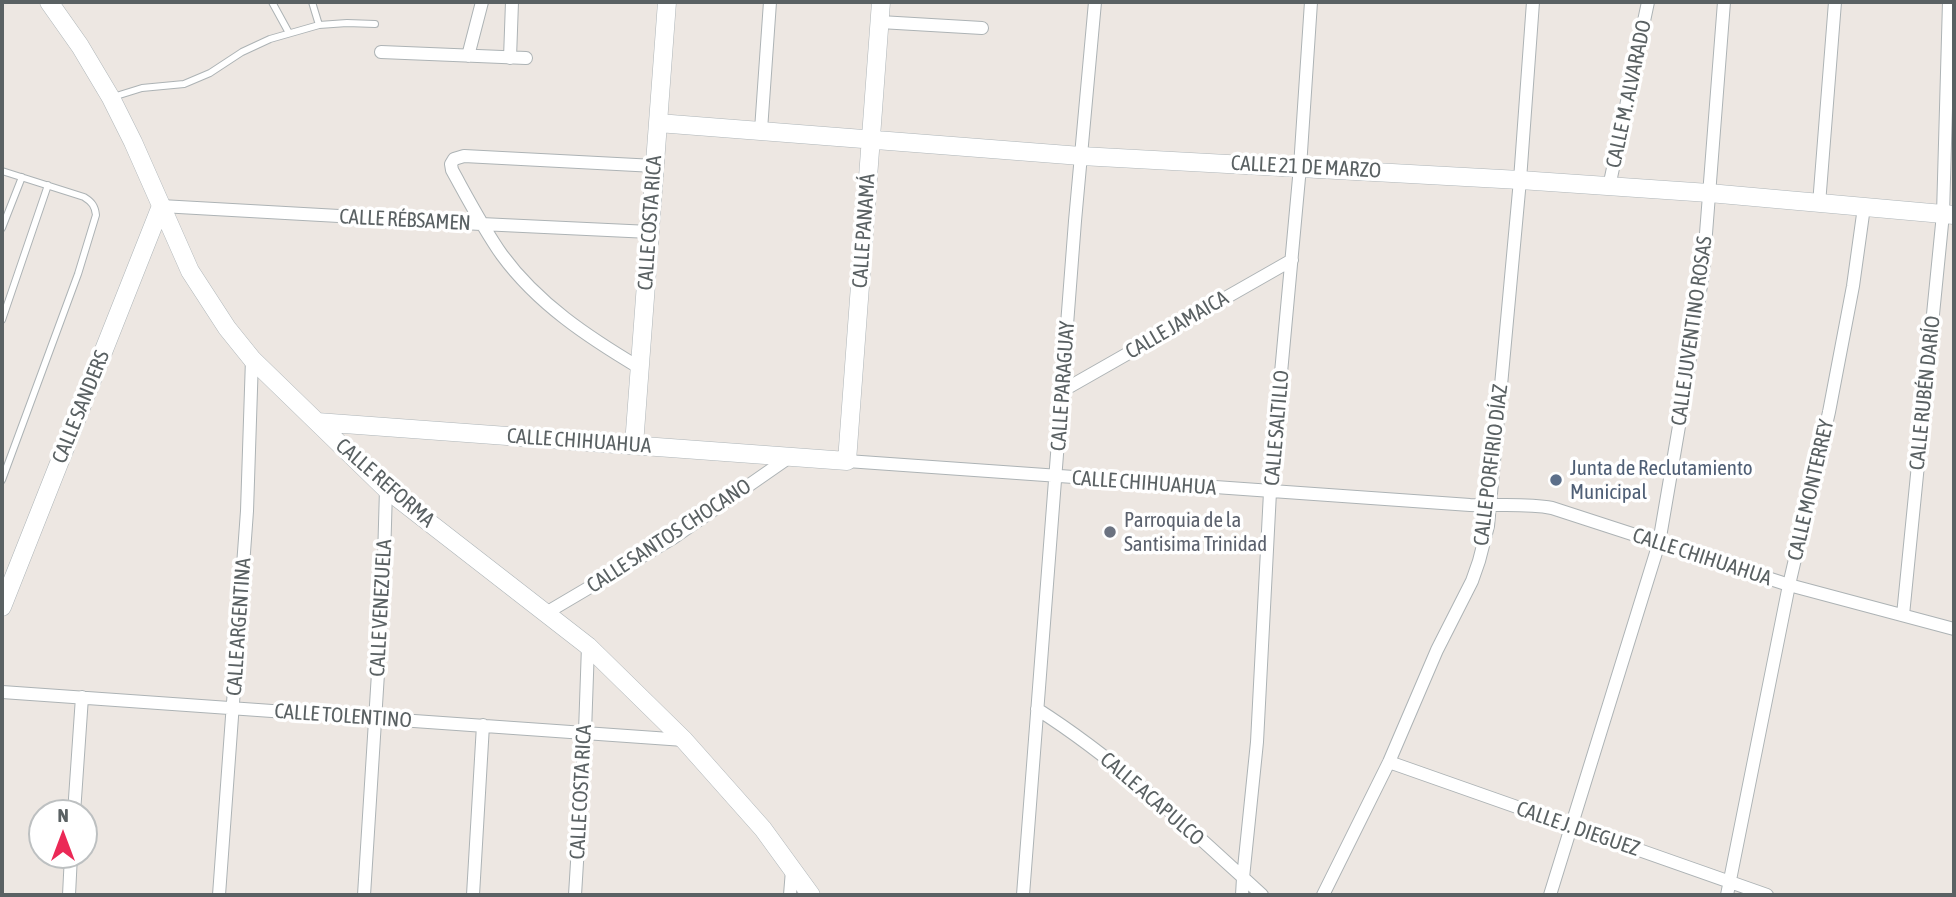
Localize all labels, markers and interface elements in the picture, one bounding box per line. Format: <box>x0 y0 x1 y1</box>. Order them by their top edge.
street label: CALLE M. ALVARADO <box>1601 18 1657 170</box>
street label: CALLE 21 DE MARZO <box>1230 150 1382 184</box>
street label: CALLE COSTA RICA <box>633 155 667 291</box>
street label: CALLE PANAMÁ <box>847 173 881 289</box>
street label: CALLE RÉBSAMEN <box>339 204 471 236</box>
street label: CALLE JUVENTINO ROSAS <box>1666 235 1718 427</box>
street label: CALLE JAMAICA <box>1121 286 1233 364</box>
street label: CALLE RUBÉN DARÍO <box>1904 315 1946 471</box>
street label: CALLE PARAGUAY <box>1046 320 1080 452</box>
street label: CALLE SANDERS <box>47 347 115 467</box>
street label: CALLE SALTILLO <box>1259 369 1295 487</box>
street label: CALLE PORFIRIO DÍAZ <box>1469 383 1513 547</box>
street label: CALLE MONTERREY <box>1783 417 1839 563</box>
street label: CALLE CHIHUAHUA <box>506 423 652 459</box>
street label: CALLE REFORMA <box>330 433 440 533</box>
place label: Junta de Reclutamiento Municipal <box>1570 455 1753 505</box>
street label: CALLE CHIHUAHUA <box>1071 465 1217 501</box>
marker: Junta de Reclutamiento Municipal <box>1548 472 1564 488</box>
street label: CALLE SANTOS CHOCANO <box>582 474 756 598</box>
place label: Parroquia de la Santisima Trinidad <box>1124 507 1267 557</box>
street label: CALLE CHIHUAHUA <box>1629 523 1775 591</box>
marker: Parroquia de la Santisima Trinidad <box>1102 524 1118 540</box>
street label: CALLE VENEZUELA <box>365 539 397 677</box>
street label: CALLE ARGENTINA <box>222 557 256 697</box>
street label: CALLE TOLENTINO <box>274 699 412 733</box>
street label: CALLE COSTA RICA <box>565 724 597 860</box>
street label: CALLE ACAPULCO <box>1095 747 1209 851</box>
street label: CALLE J. DIEGUEZ <box>1513 796 1643 862</box>
north arrow <box>28 799 98 869</box>
text: N <box>57 804 69 826</box>

